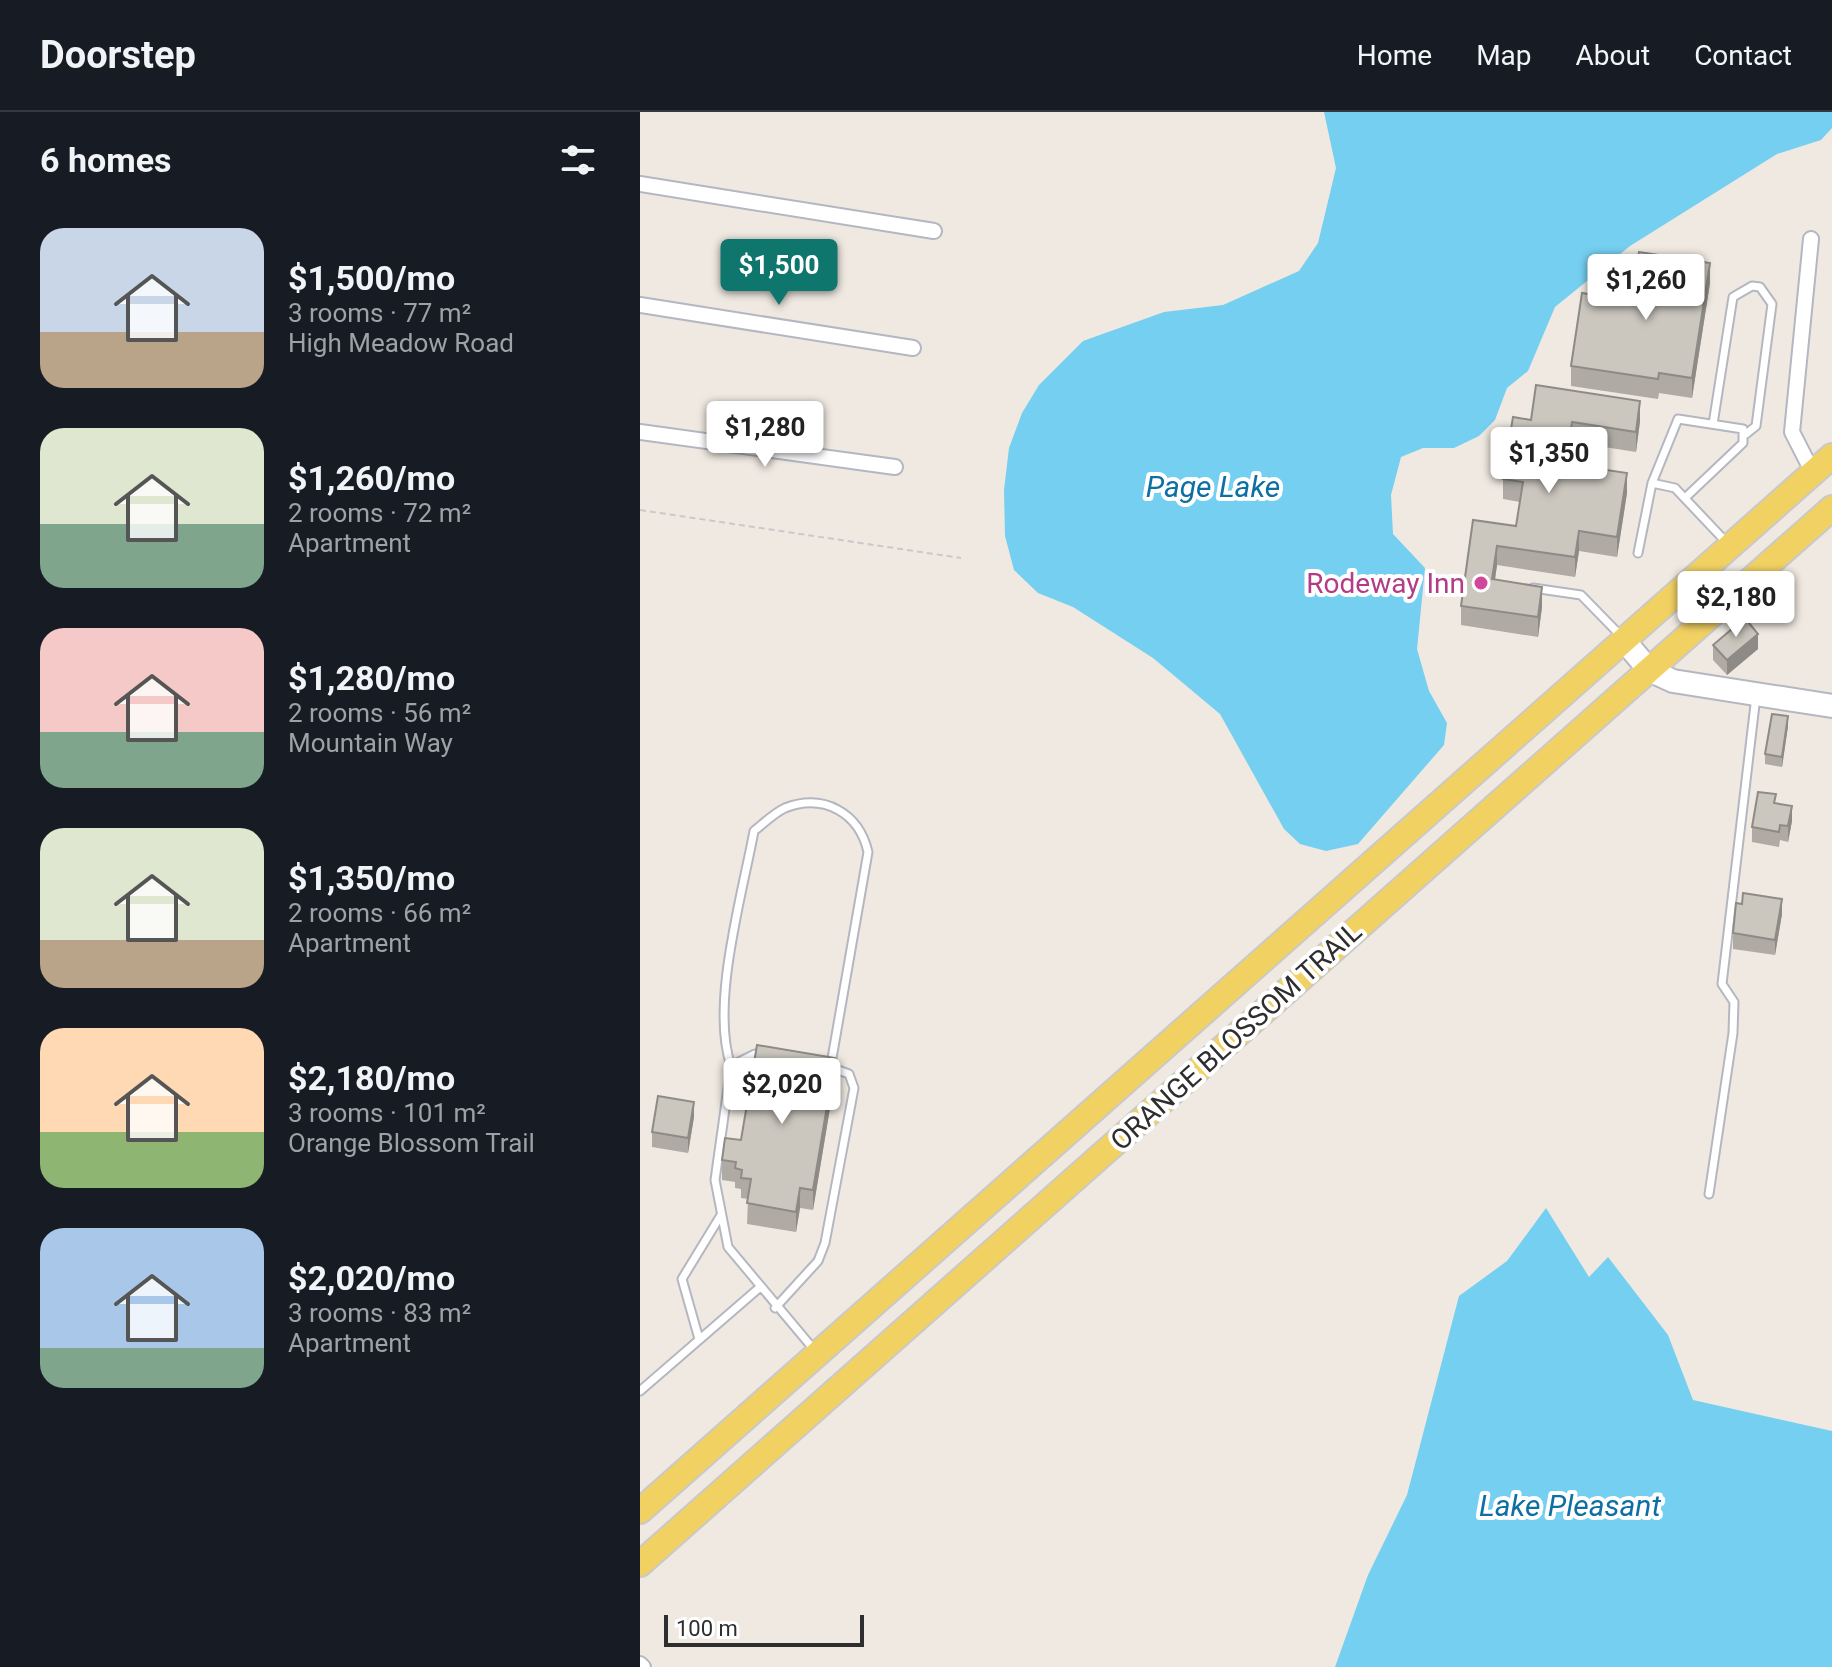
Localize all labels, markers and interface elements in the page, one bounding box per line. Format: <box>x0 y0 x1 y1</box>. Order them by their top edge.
text: Doorstep <box>40 33 196 77</box>
text: Home <box>1357 39 1432 72</box>
text: Map <box>1476 39 1532 72</box>
text: About <box>1576 39 1650 72</box>
text: Contact <box>1694 39 1792 72</box>
icon: filters <box>556 138 600 182</box>
text: 6 homes <box>40 140 171 180</box>
pin: $1,500 <box>714 239 844 307</box>
text: $1,500 <box>739 250 819 280</box>
pin: $1,260 <box>1581 254 1711 322</box>
text: $1,500/mo <box>288 258 455 298</box>
icon: home <box>104 260 200 356</box>
text: $1,260 <box>1606 265 1686 295</box>
text: 3 rooms · 77 m² <box>288 298 471 328</box>
text: High Meadow Road <box>288 328 514 358</box>
pin: $1,280 <box>700 401 830 469</box>
text: $1,280 <box>725 412 805 442</box>
pin: $1,350 <box>1484 427 1614 495</box>
text: $1,350 <box>1509 438 1589 468</box>
text: $1,260/mo <box>288 458 455 498</box>
icon: home <box>104 460 200 556</box>
water label: Page Lake <box>1146 469 1280 504</box>
text: 2 rooms · 72 m² <box>288 498 471 528</box>
text: Apartment <box>288 528 411 558</box>
place label: Rodeway Inn <box>1306 567 1465 600</box>
pin: $2,180 <box>1671 571 1801 639</box>
marker: Rodeway Inn <box>1472 574 1490 592</box>
text: $2,180 <box>1696 582 1776 612</box>
text: $1,280/mo <box>288 658 455 698</box>
icon: home <box>104 660 200 756</box>
text: 2 rooms · 56 m² <box>288 698 471 728</box>
text: Mountain Way <box>288 728 453 758</box>
text: $1,350/mo <box>288 858 455 898</box>
icon: home <box>104 860 200 956</box>
text: 2 rooms · 66 m² <box>288 898 471 928</box>
street label: ORANGE BLOSSOM TRAIL <box>1104 915 1368 1157</box>
text: Apartment <box>288 928 411 958</box>
text: $2,180/mo <box>288 1058 455 1098</box>
pin: $2,020 <box>717 1058 847 1126</box>
icon: home <box>104 1060 200 1156</box>
text: $2,020 <box>742 1069 822 1099</box>
text: 3 rooms · 101 m² <box>288 1098 486 1128</box>
text: Orange Blossom Trail <box>288 1128 535 1158</box>
text: $2,020/mo <box>288 1258 455 1298</box>
icon: home <box>104 1260 200 1356</box>
text: 3 rooms · 83 m² <box>288 1298 471 1328</box>
text: Apartment <box>288 1328 411 1358</box>
water label: Lake Pleasant <box>1479 1488 1661 1523</box>
scale bar <box>664 1611 864 1647</box>
text: 100 m <box>676 1616 738 1641</box>

